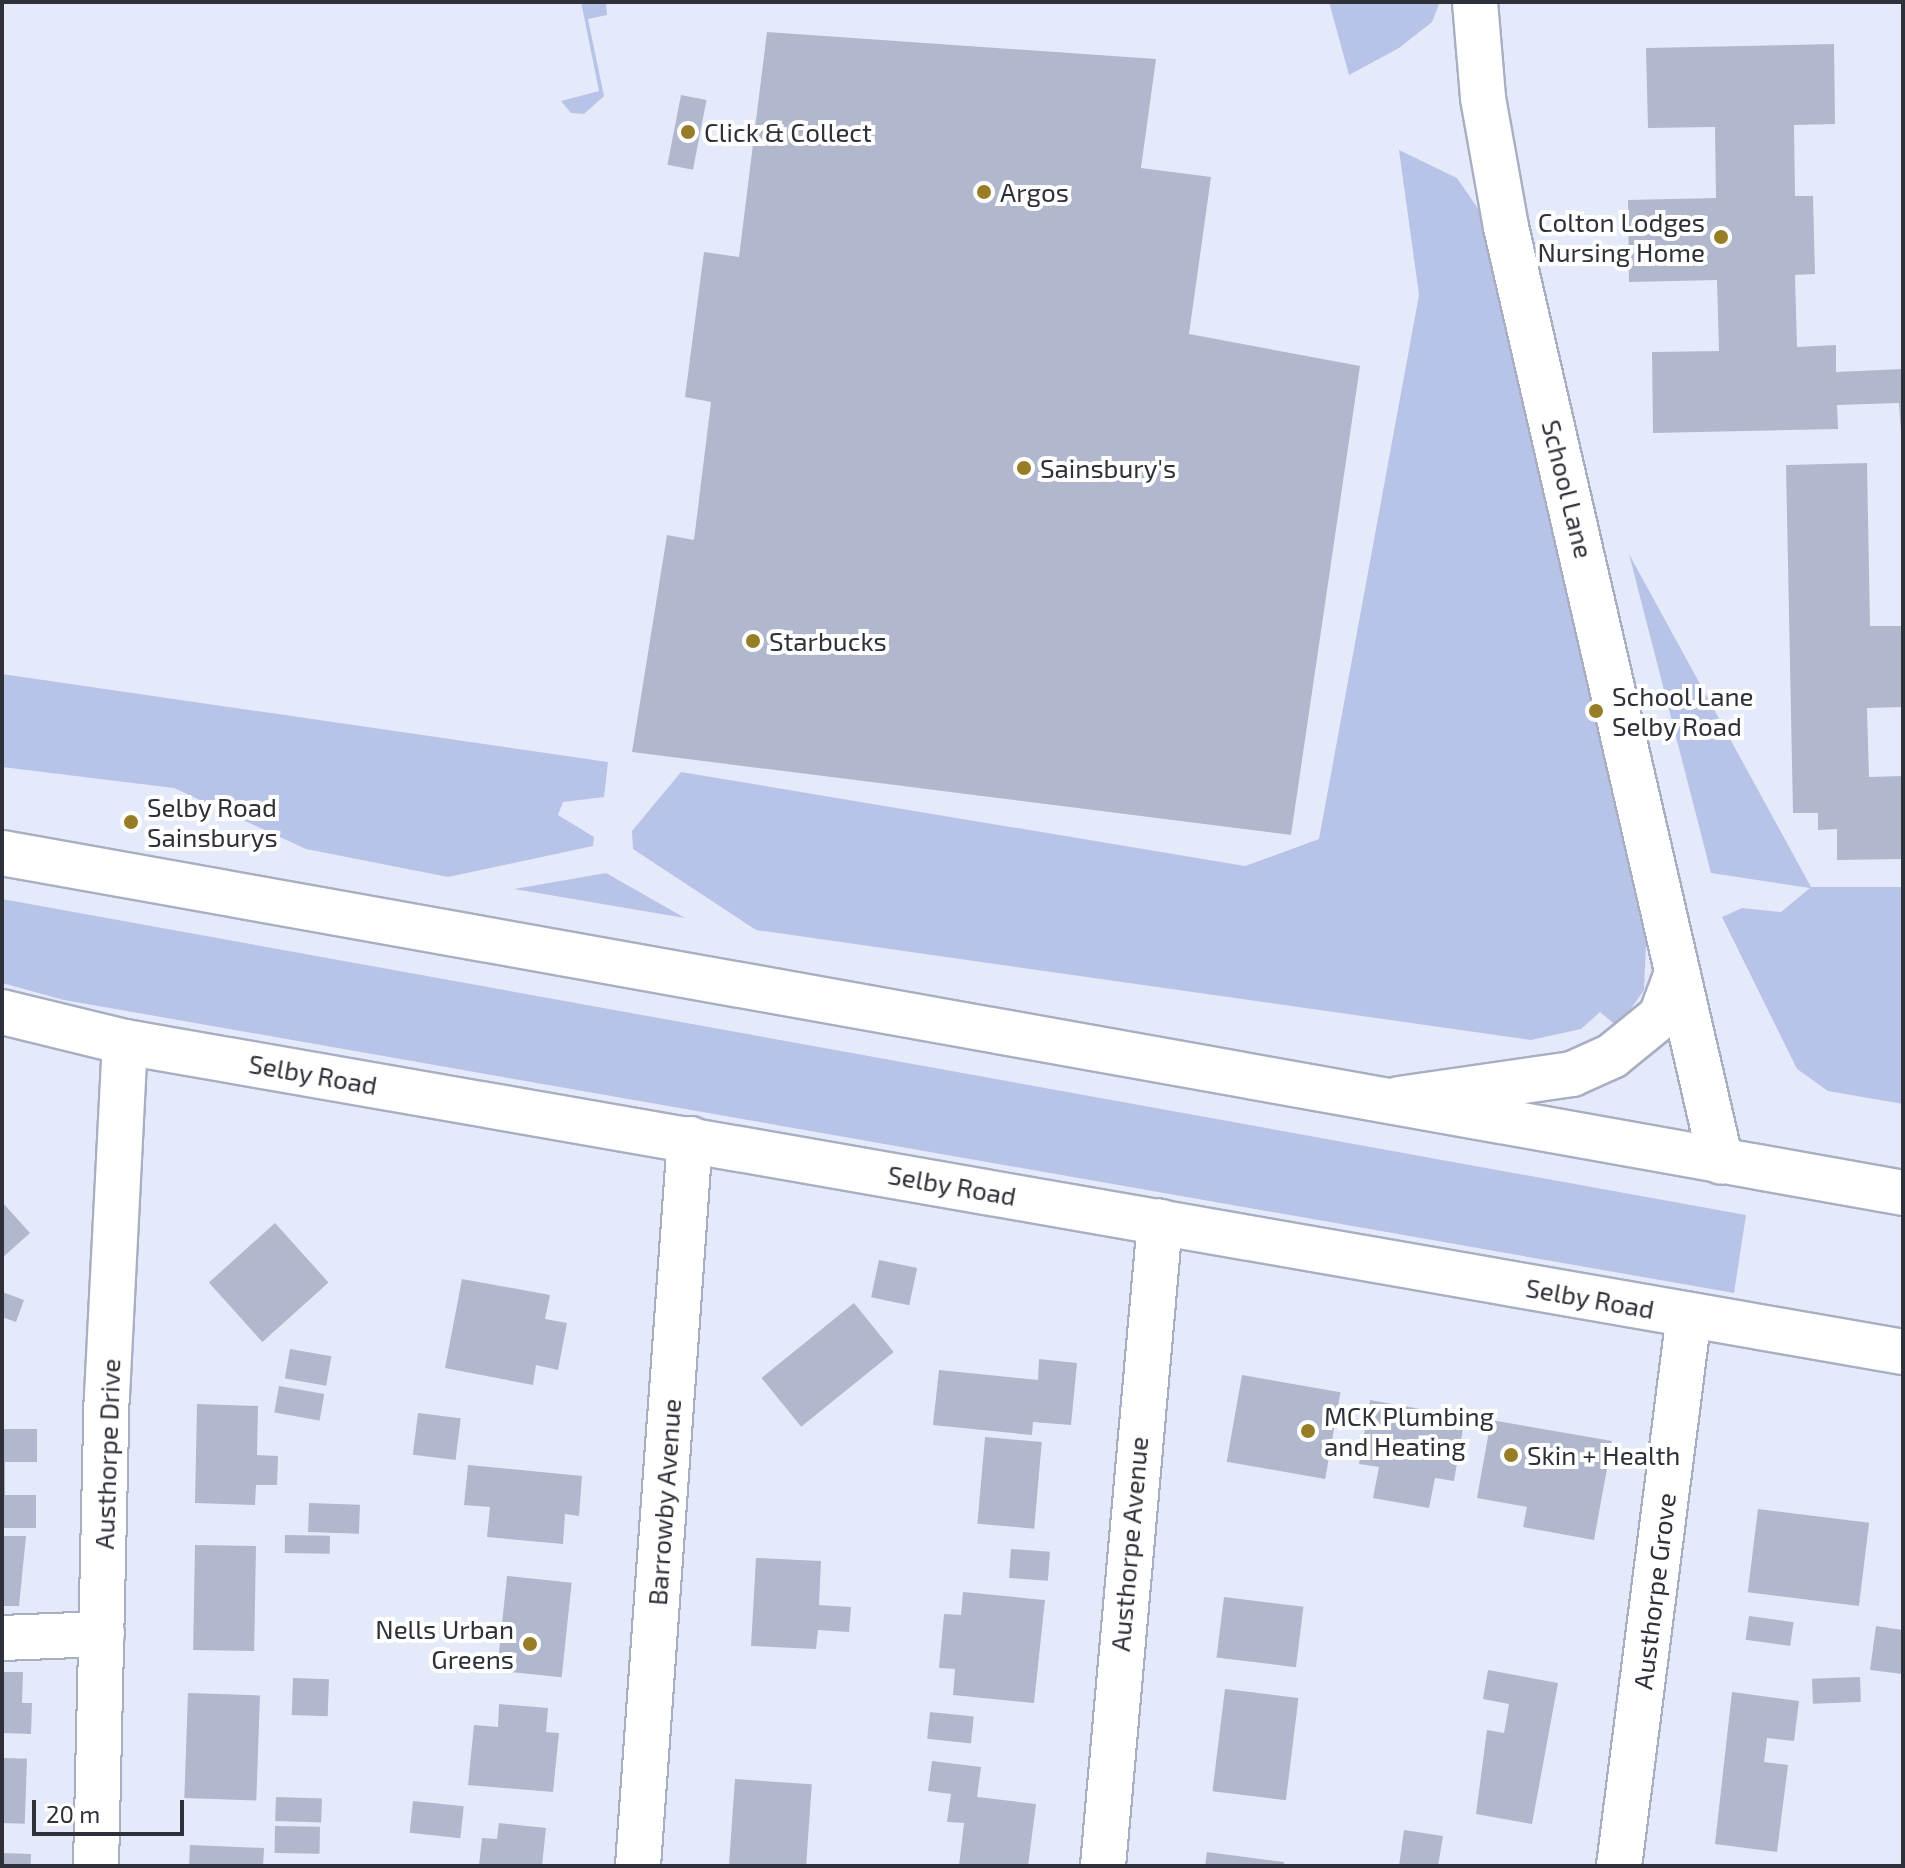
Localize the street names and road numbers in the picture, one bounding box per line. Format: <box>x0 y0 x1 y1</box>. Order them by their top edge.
street label: School Lane <box>1536 416 1600 562</box>
street label: Selby Road <box>246 1047 380 1101</box>
street label: Selby Road <box>885 1158 1019 1212</box>
street label: Selby Road <box>1523 1271 1657 1325</box>
street label: Austhorpe Drive <box>88 1358 126 1550</box>
street label: Barrowby Avenue <box>641 1397 687 1607</box>
street label: Austhorpe Avenue <box>1104 1435 1154 1653</box>
street label: Austhorpe Grove <box>1626 1491 1682 1691</box>

